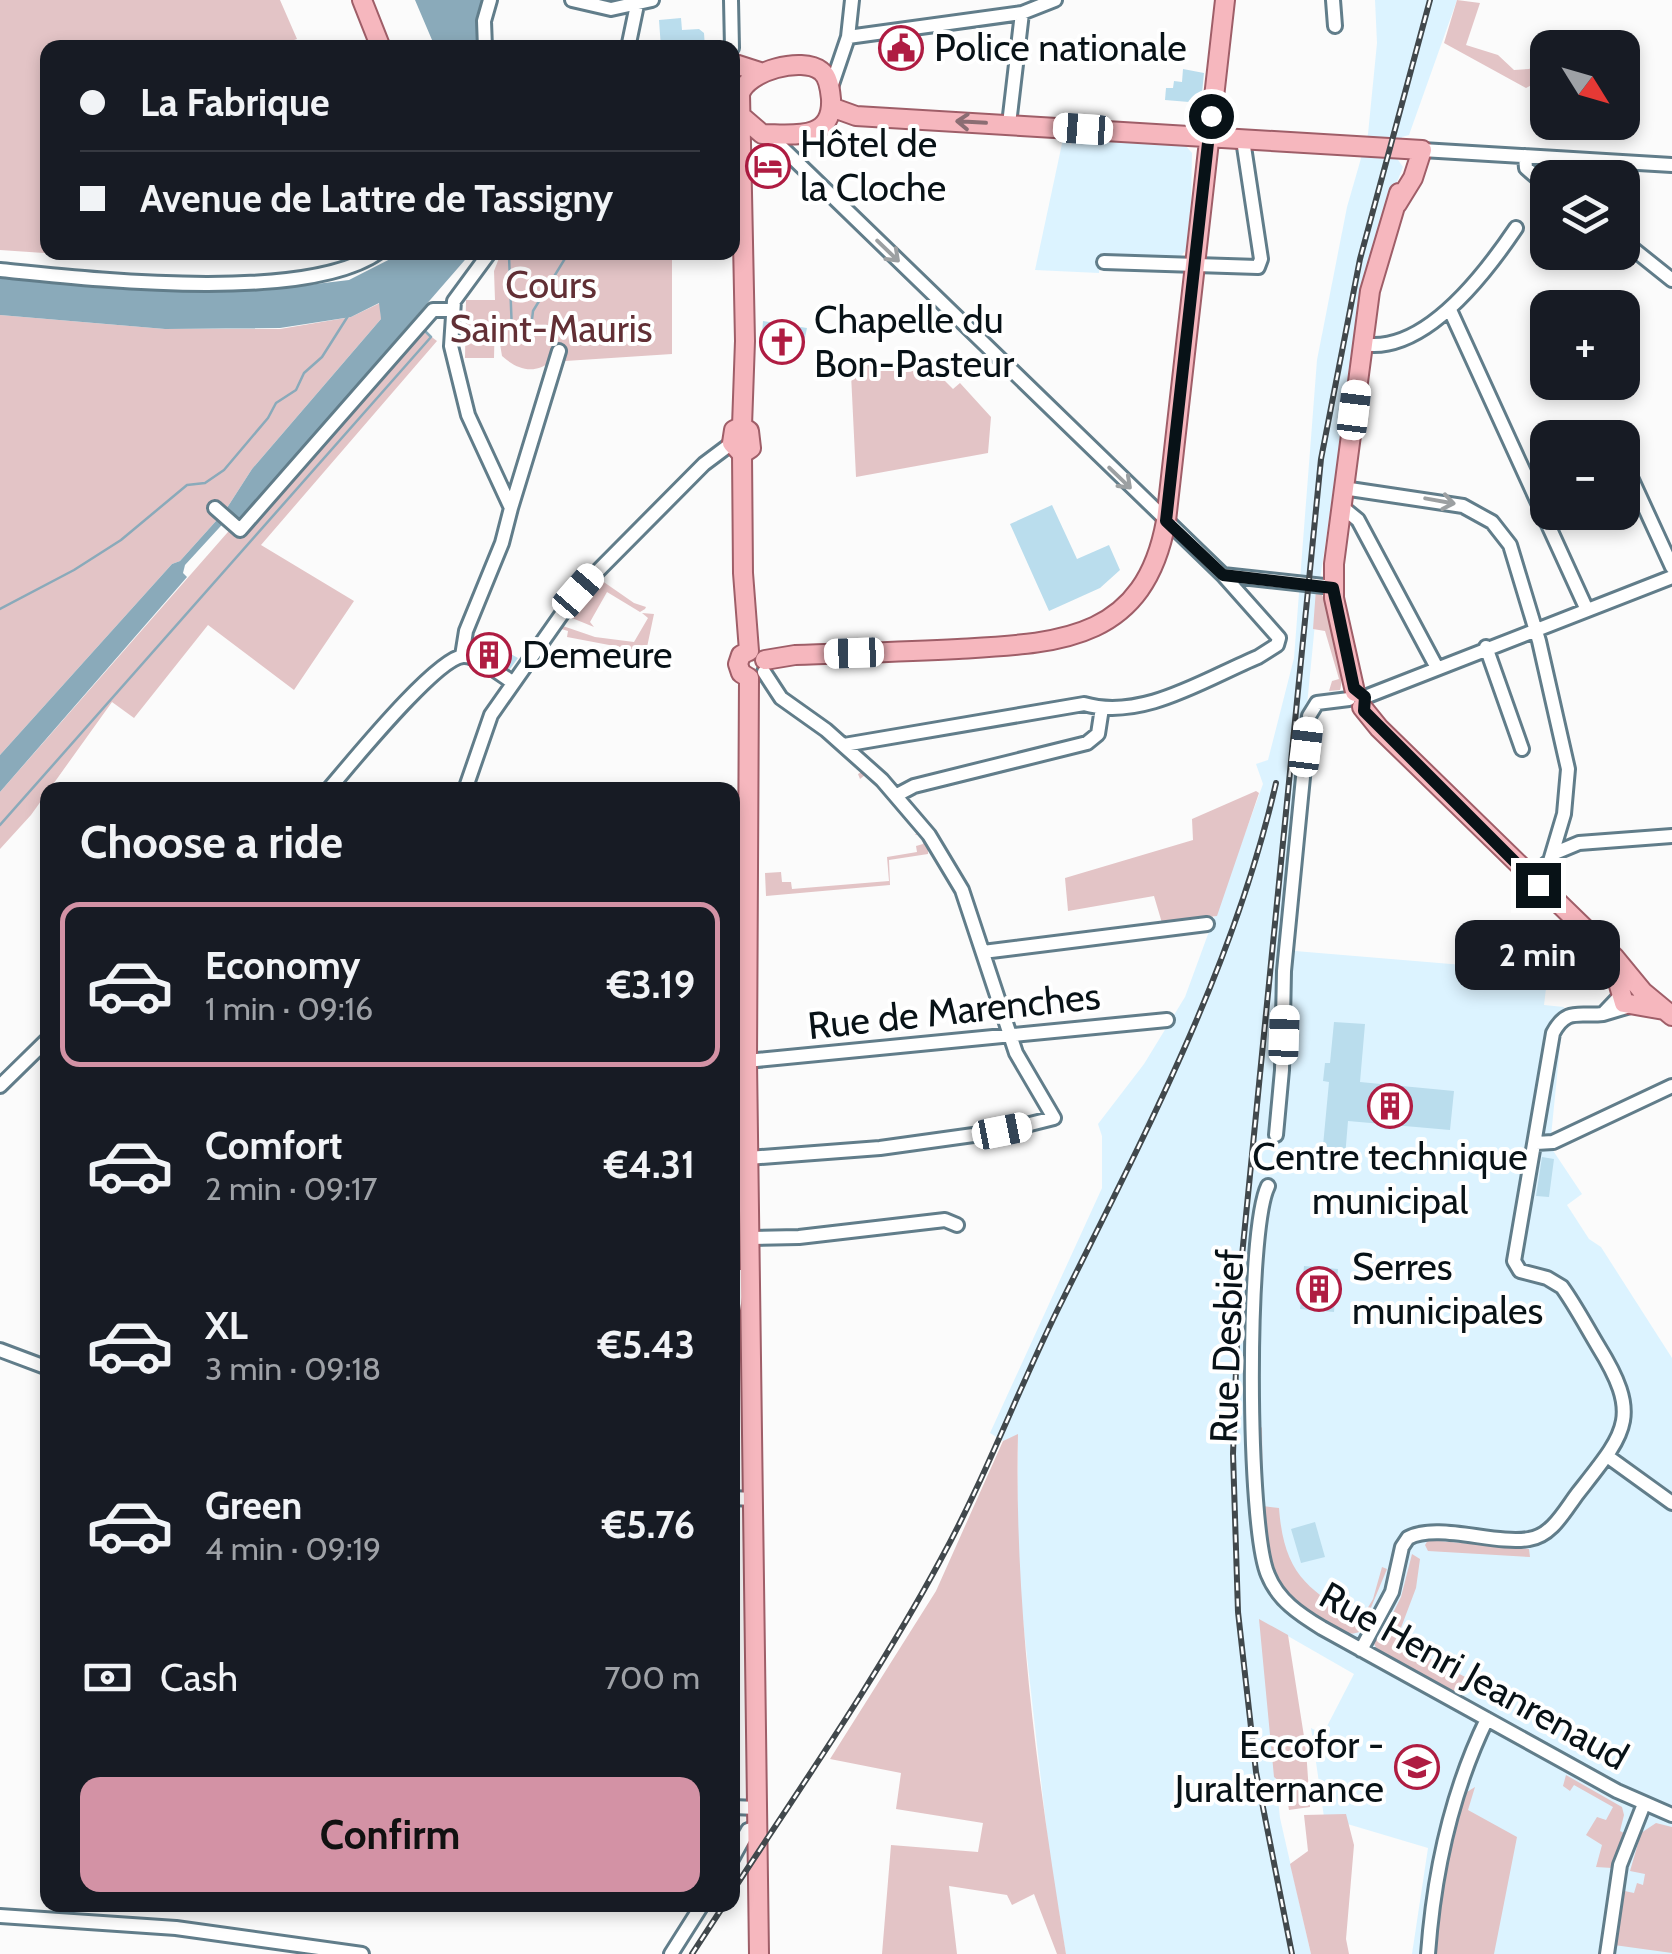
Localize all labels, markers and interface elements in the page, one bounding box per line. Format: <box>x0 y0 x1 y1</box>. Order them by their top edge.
place label: Police nationale <box>934 24 1187 71</box>
public building icon: Police nationale <box>878 25 924 71</box>
north arrow <box>1530 30 1640 140</box>
map controls <box>1530 30 1640 530</box>
text: La Fabrique <box>140 79 330 126</box>
route start <box>1189 94 1234 139</box>
one-way arrow <box>955 112 987 131</box>
car <box>1052 112 1114 146</box>
place label: Hôtel de la Cloche <box>800 120 946 211</box>
hotel icon: Hôtel de la Cloche <box>745 143 791 189</box>
button: layers <box>1530 160 1640 270</box>
text: Avenue de Lattre de Tassigny <box>140 175 613 222</box>
one-way arrow <box>876 238 900 262</box>
park label: Cours Saint-Mauris <box>450 261 652 352</box>
button: + <box>1530 290 1640 400</box>
place label: Chapelle du Bon-Pasteur <box>814 296 1014 387</box>
church icon: Chapelle du Bon-Pasteur <box>759 319 805 365</box>
car <box>1335 378 1373 442</box>
button: − <box>1530 420 1640 530</box>
one-way arrow <box>1108 466 1132 490</box>
one-way arrow <box>1423 492 1455 511</box>
car <box>547 559 609 623</box>
place label: Demeure <box>522 631 673 678</box>
building icon: Demeure <box>466 632 512 678</box>
car <box>823 637 885 669</box>
car <box>1287 715 1325 779</box>
text: Choose a ride <box>80 815 343 869</box>
route end <box>1516 863 1561 908</box>
callout: 2 min <box>1456 920 1620 990</box>
text: 2 min <box>1499 935 1576 974</box>
icon: car <box>85 940 175 1030</box>
text: Economy <box>205 942 360 989</box>
text: €3.19 <box>607 961 695 1008</box>
street label: Rue de Marenches <box>805 972 1102 1049</box>
text: 1 min · 09:16 <box>205 989 373 1028</box>
car <box>1268 1004 1300 1066</box>
building icon: Centre technique municipal <box>1367 1083 1413 1129</box>
car <box>970 1111 1034 1151</box>
icon: car <box>85 1120 175 1210</box>
text: Comfort <box>205 1122 342 1169</box>
place label: Centre technique municipal <box>1252 1133 1528 1224</box>
text: €4.31 <box>604 1141 695 1188</box>
text: 2 min · 09:17 <box>205 1169 377 1208</box>
place label: Serres municipales <box>1352 1243 1543 1334</box>
street label: Rue Desbief <box>1200 1248 1253 1444</box>
building icon: Serres municipales <box>1296 1266 1342 1312</box>
icon: car <box>85 1300 175 1390</box>
text: XL <box>205 1302 248 1349</box>
text: €5.43 <box>598 1321 695 1368</box>
text: 3 min · 09:18 <box>205 1349 381 1388</box>
icon: car <box>85 1480 175 1570</box>
text: Green <box>205 1482 302 1529</box>
text: €5.76 <box>602 1501 695 1548</box>
text: 4 min · 09:19 <box>205 1529 381 1568</box>
street label: Rue Henri Jeanrenaud <box>1312 1571 1637 1780</box>
icon: cash <box>80 1650 135 1705</box>
text: Cash <box>160 1654 238 1701</box>
text: 700 m <box>604 1658 700 1697</box>
place label: Eccofor - Juralternance <box>1174 1721 1384 1812</box>
school or university icon: Eccofor - Juralternance <box>1394 1744 1440 1790</box>
button: Confirm <box>80 1777 700 1892</box>

